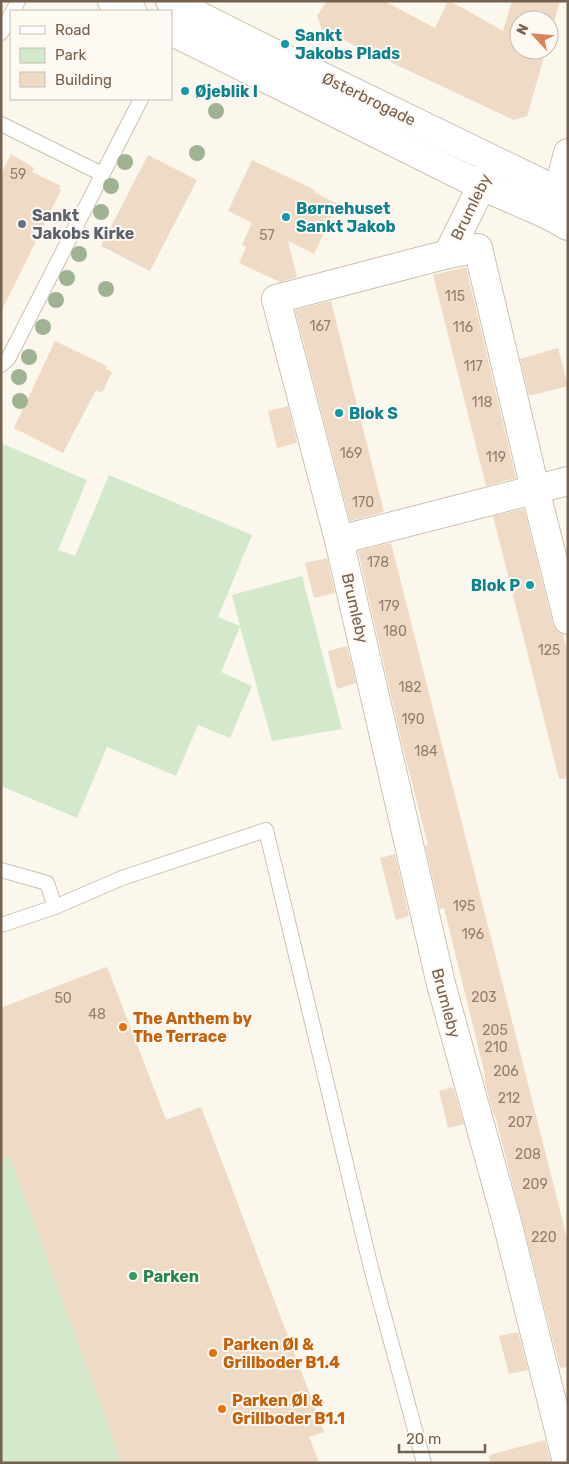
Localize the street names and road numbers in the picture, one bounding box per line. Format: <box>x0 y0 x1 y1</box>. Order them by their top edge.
street label: Østerbrogade <box>319 68 419 130</box>
street label: Brumleby <box>447 171 495 243</box>
street label: Brumleby <box>338 571 372 645</box>
street label: Brumleby <box>428 966 464 1040</box>

